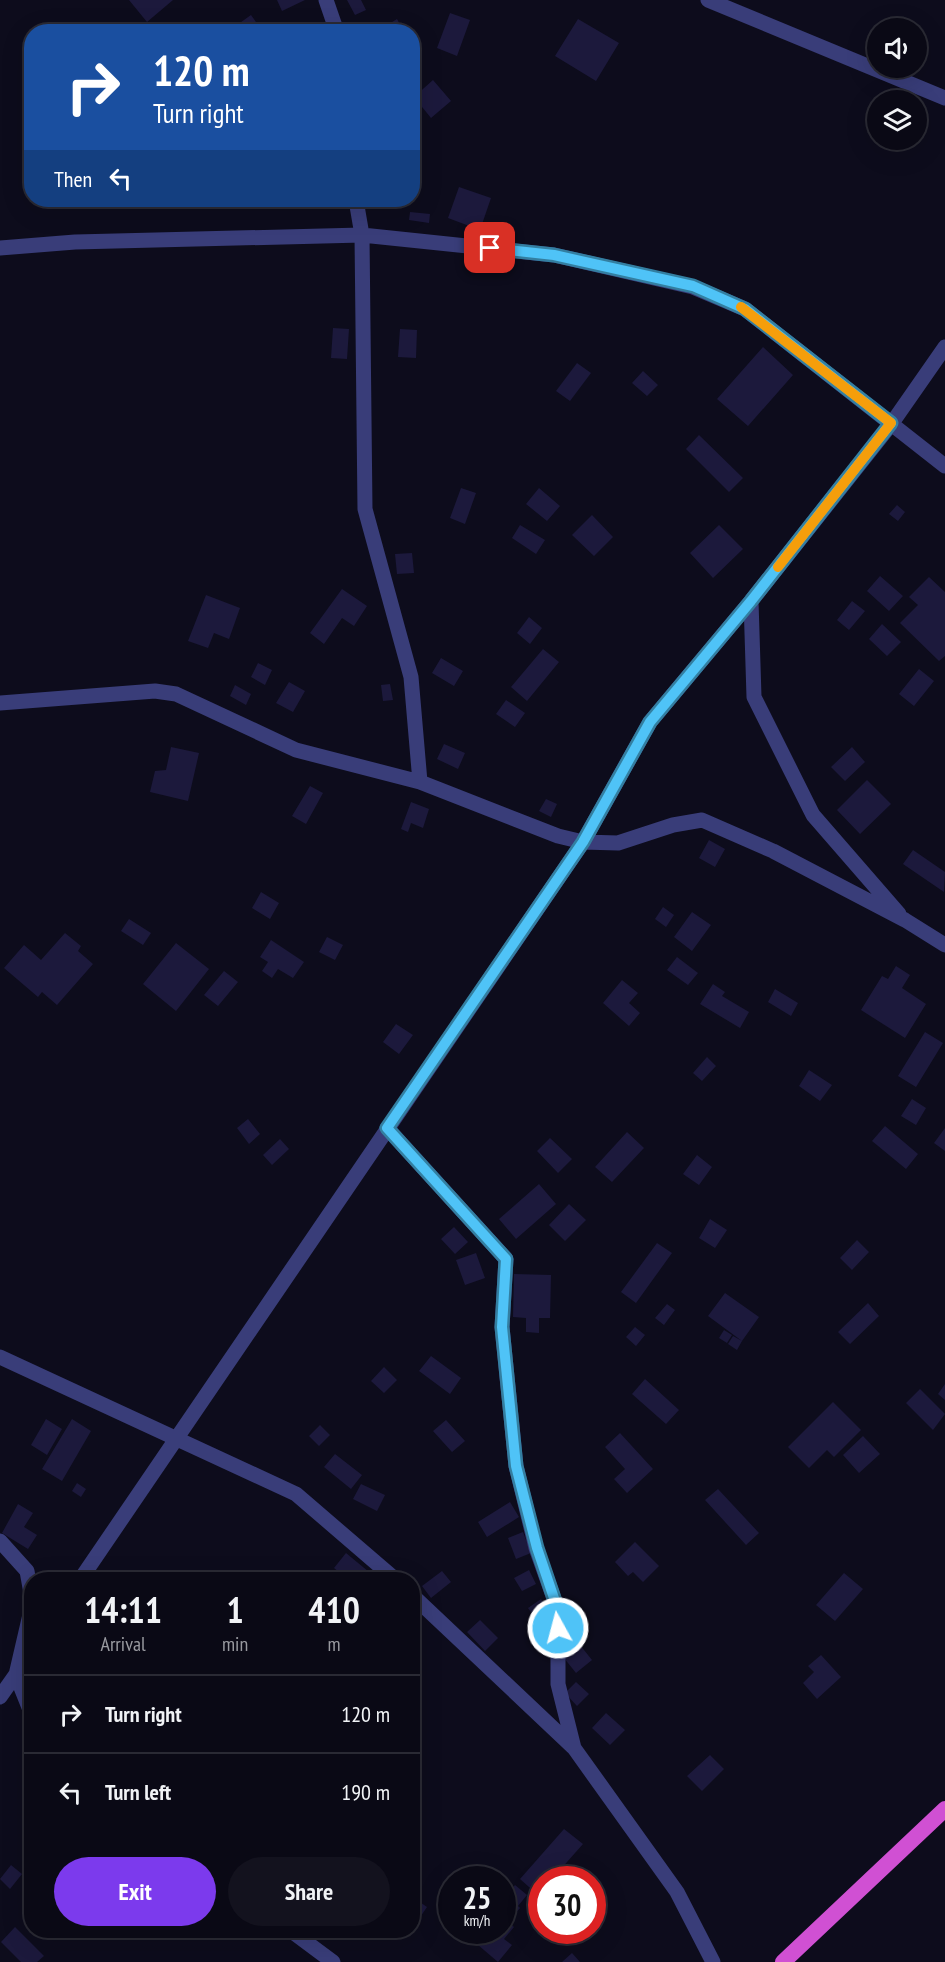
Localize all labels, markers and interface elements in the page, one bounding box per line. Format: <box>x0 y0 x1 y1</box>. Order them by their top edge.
map controls <box>867 18 927 150</box>
button: sound <box>867 18 927 78</box>
text: 120 m <box>153 43 250 98</box>
icon: right <box>54 48 132 126</box>
button: layers <box>867 90 927 150</box>
text: Turn right <box>153 96 244 130</box>
icon: left <box>104 162 137 195</box>
text: Then <box>54 165 92 193</box>
pin <box>464 222 515 273</box>
icon: arrive <box>473 231 506 264</box>
text: 14:11 <box>84 1586 162 1633</box>
text: 1 <box>226 1586 244 1633</box>
text: 410 <box>308 1586 360 1633</box>
position arrow <box>526 1596 590 1660</box>
text: Arrival <box>100 1631 146 1657</box>
text: min <box>222 1631 248 1657</box>
text: m <box>328 1631 341 1657</box>
icon: right <box>54 1698 87 1731</box>
text: Turn right <box>105 1700 182 1728</box>
text: 120 m <box>341 1700 390 1728</box>
icon: left <box>54 1776 87 1809</box>
text: Turn left <box>105 1778 171 1806</box>
text: 190 m <box>341 1778 390 1806</box>
button: Exit <box>54 1857 216 1926</box>
button: Share <box>228 1857 390 1926</box>
speed limit sign: 30 <box>528 1866 606 1944</box>
text: 25 <box>463 1878 491 1917</box>
text: km/h <box>464 1911 490 1930</box>

